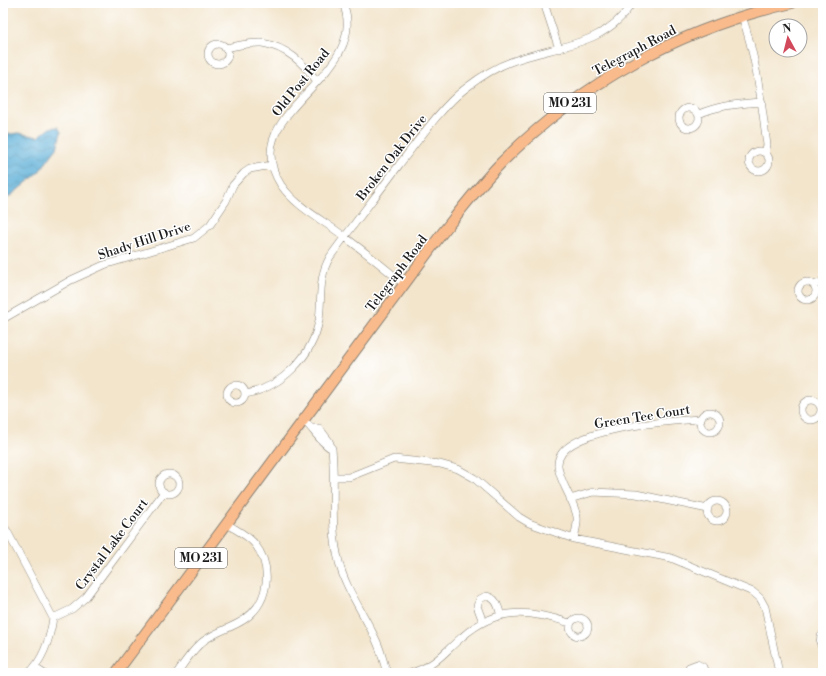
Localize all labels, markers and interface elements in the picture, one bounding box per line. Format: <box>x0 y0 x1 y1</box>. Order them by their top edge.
north arrow <box>768 18 808 58</box>
street label: Telegraph Road <box>590 22 679 80</box>
text: N <box>782 22 792 37</box>
street label: Old Post Road <box>269 45 333 120</box>
road number: MO 231 <box>544 93 596 113</box>
street label: Broken Oak Drive <box>353 111 431 205</box>
street label: Shady Hill Drive <box>96 218 193 263</box>
street label: Telegraph Road <box>363 231 431 315</box>
street label: Green Tee Court <box>593 401 692 432</box>
street label: Crystal Lake Court <box>72 495 152 593</box>
road number: MO 231 <box>175 548 227 568</box>

